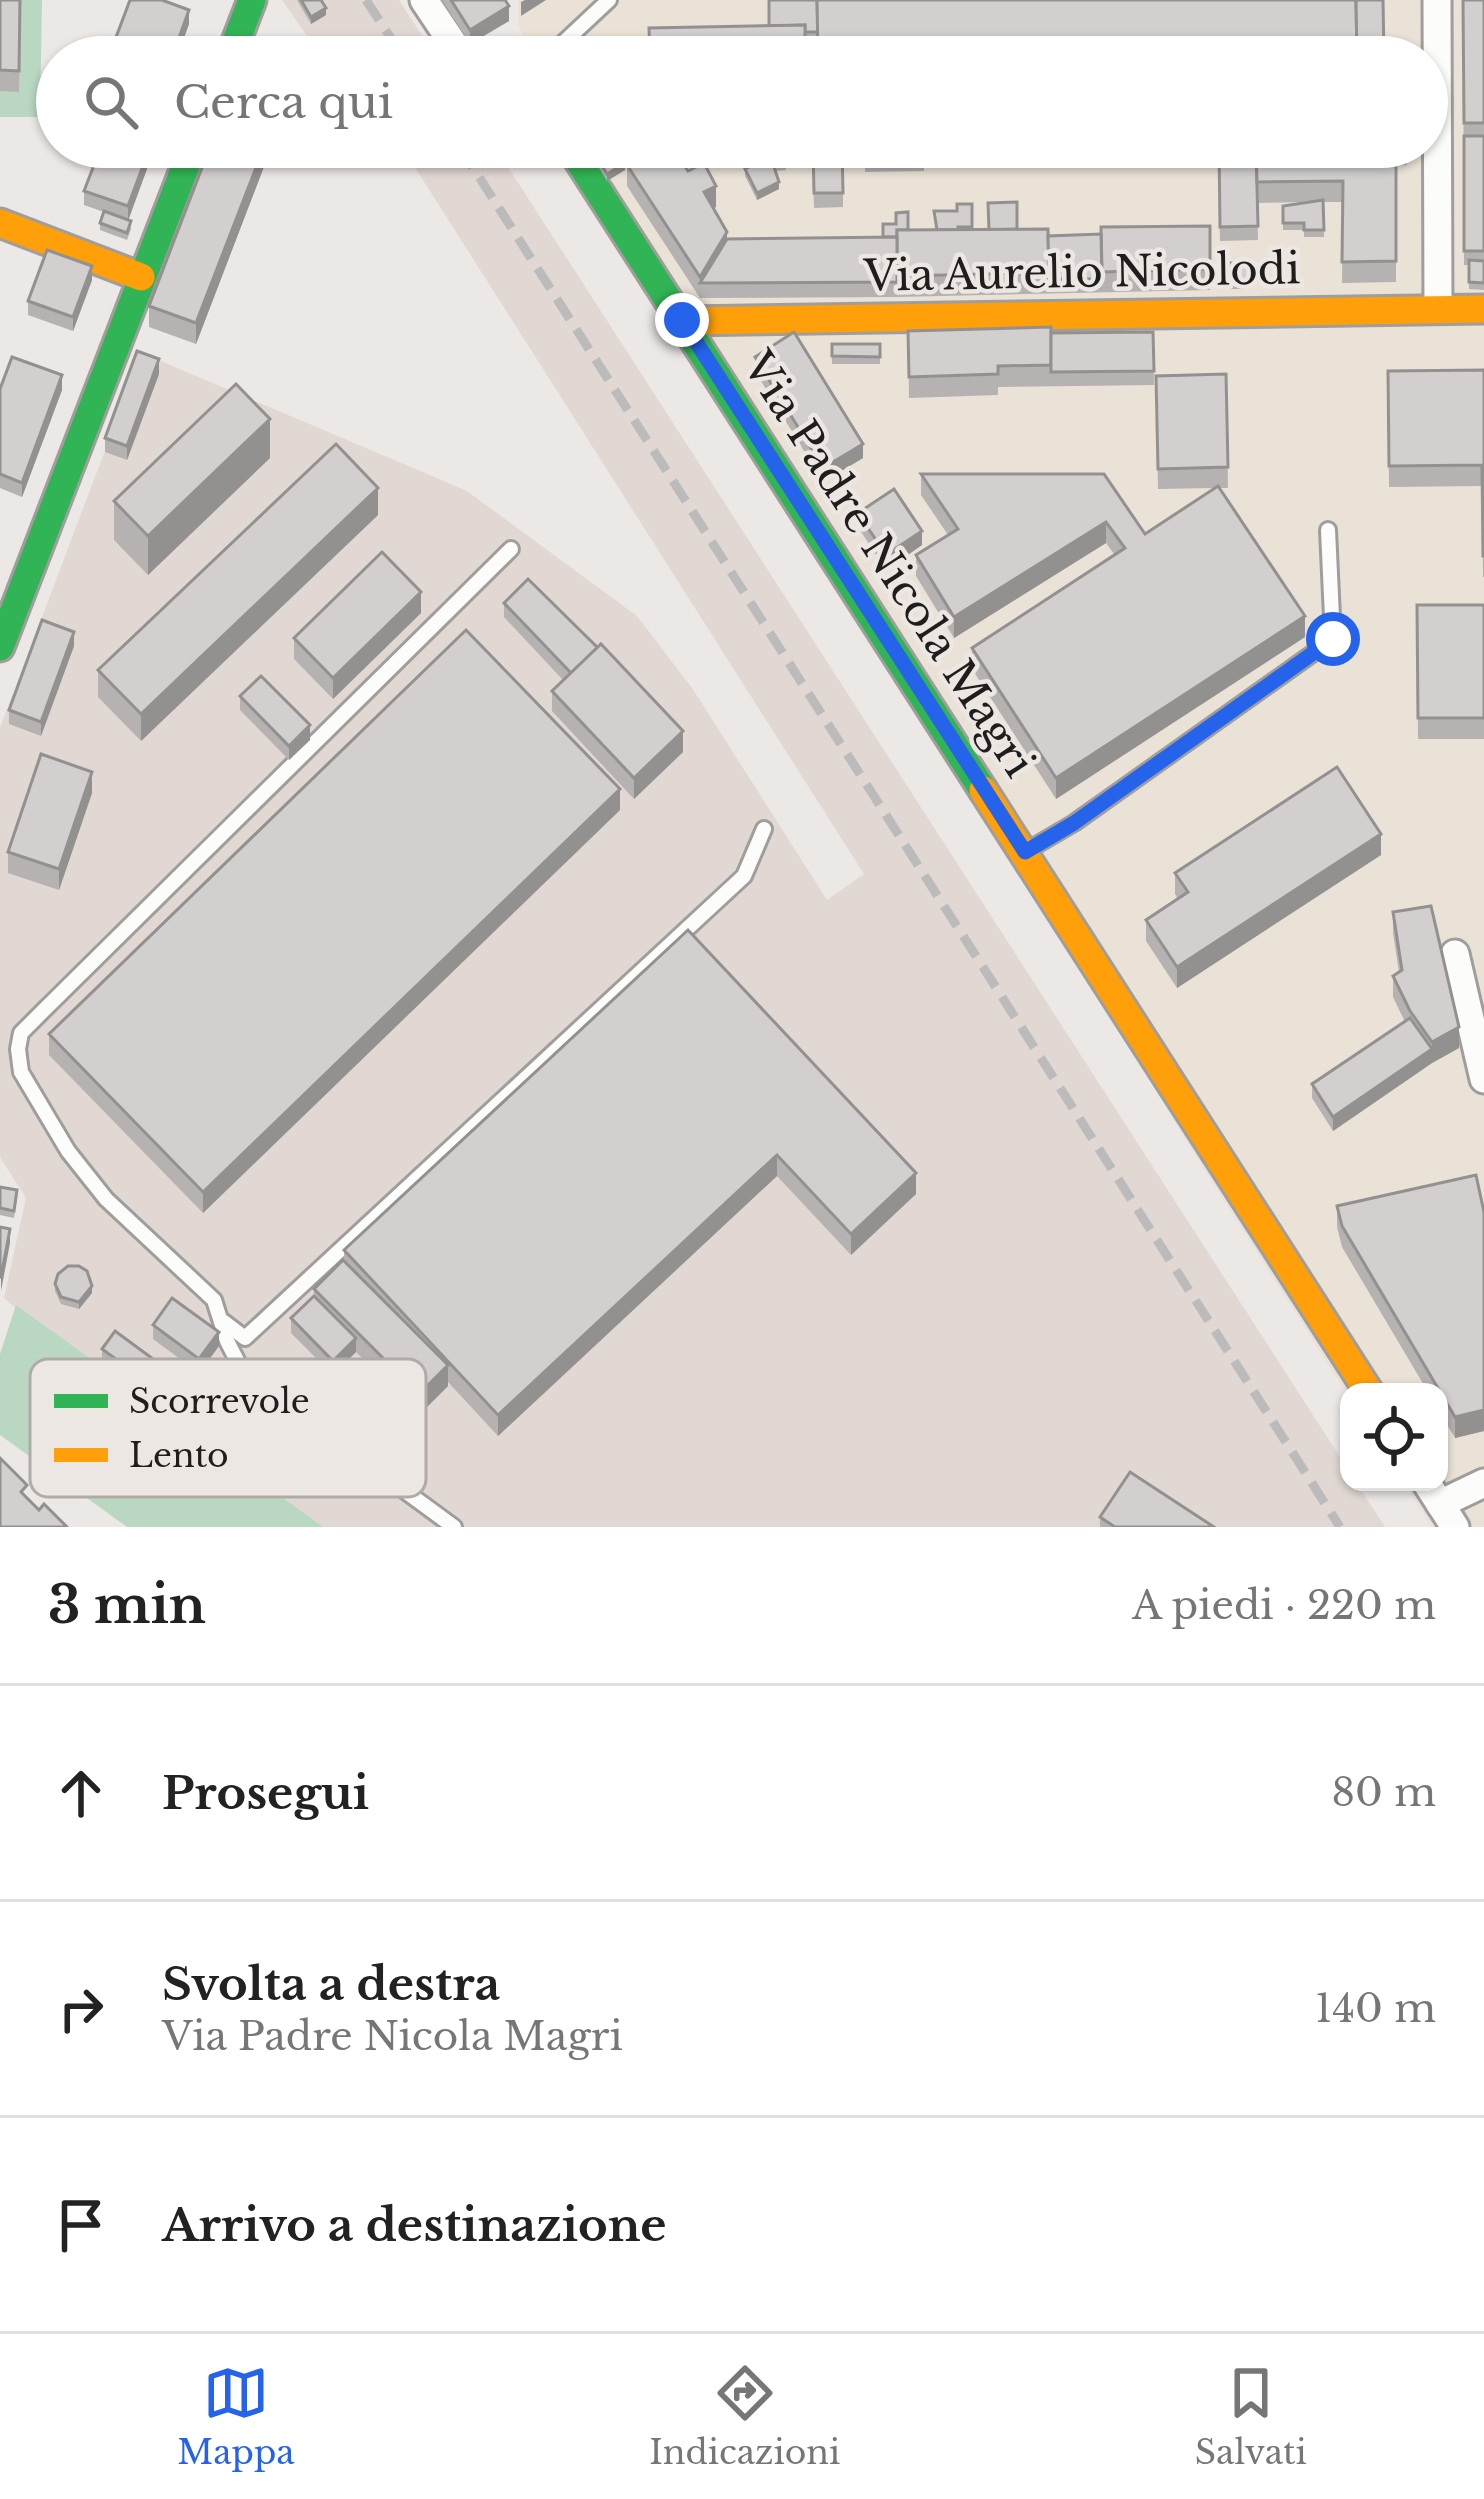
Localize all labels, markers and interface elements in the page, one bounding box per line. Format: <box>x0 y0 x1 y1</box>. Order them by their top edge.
search box <box>36 36 1448 168</box>
icon: search <box>78 69 144 135</box>
text: Cerca qui <box>174 74 393 130</box>
street label: Via Aurelio Nicolodi <box>862 242 1301 302</box>
route end <box>655 293 709 347</box>
street label: Via Padre Nicola Magri <box>732 341 1046 786</box>
route start <box>1306 612 1360 666</box>
legend <box>30 1359 426 1497</box>
text: Scorrevole <box>129 1381 310 1422</box>
map controls <box>1340 1383 1448 1491</box>
button: locate <box>1340 1383 1448 1491</box>
text: Lento <box>129 1435 229 1476</box>
text: 3 min <box>48 1574 206 1637</box>
text: A piedi · 220 m <box>1132 1581 1436 1630</box>
icon: ahead <box>48 1760 114 1826</box>
text: Prosegui <box>162 1765 369 1821</box>
text: 80 m <box>1331 1768 1436 1817</box>
text: Svolta a destra <box>162 1956 500 2012</box>
icon: right <box>48 1976 114 2042</box>
text: 140 m <box>1315 1984 1436 2033</box>
text: Via Padre Nicola Magri <box>162 2012 623 2061</box>
icon: arrive <box>48 2192 114 2258</box>
text: Arrivo a destinazione <box>162 2197 667 2253</box>
tab: Mappa <box>177 2360 295 2473</box>
tab: Indicazioni <box>649 2360 840 2473</box>
tab: Salvati <box>1195 2360 1307 2473</box>

